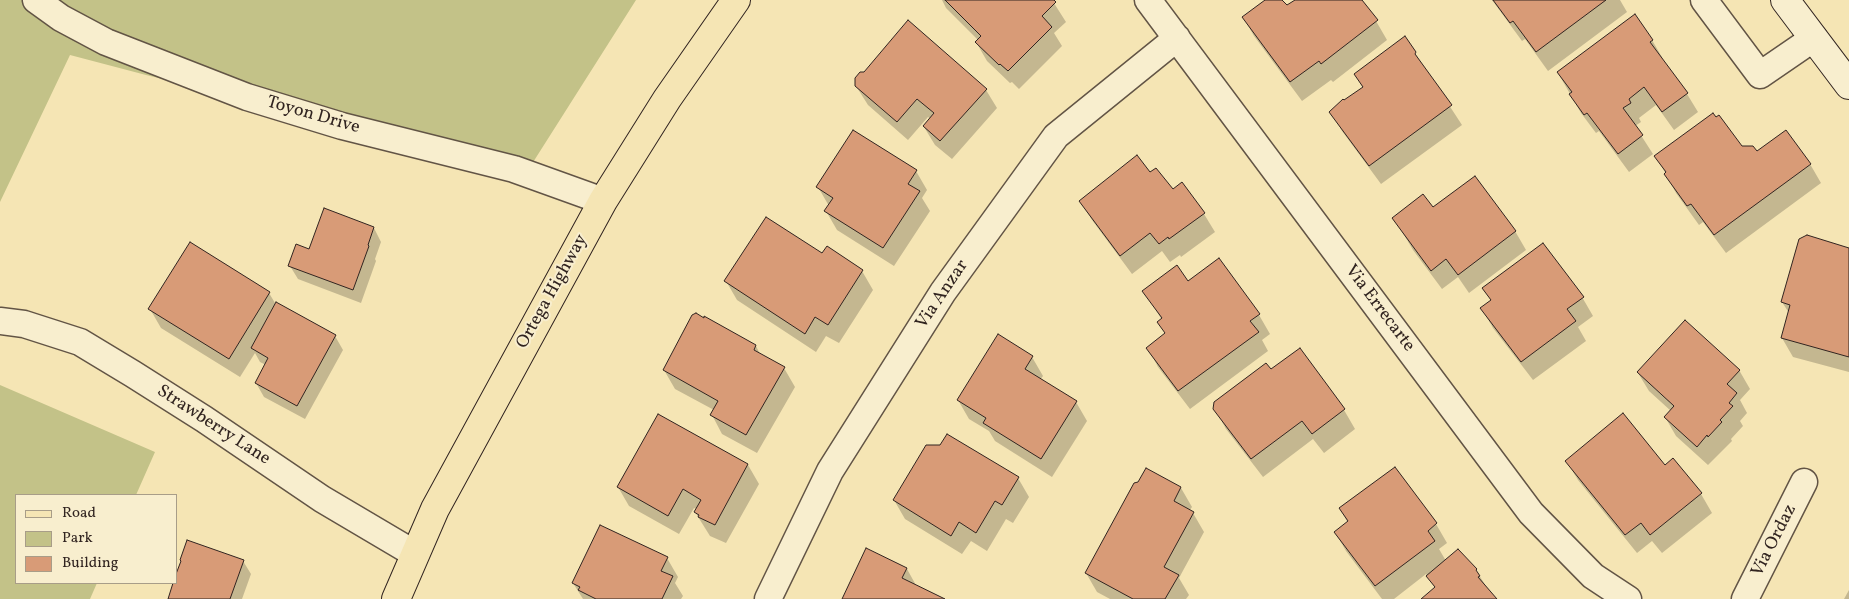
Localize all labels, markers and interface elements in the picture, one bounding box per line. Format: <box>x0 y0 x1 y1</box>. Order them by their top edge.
street label: Toyon Drive <box>264 92 362 140</box>
street label: Ortega Highway <box>513 231 593 353</box>
street label: Via Anzar <box>912 256 974 334</box>
street label: Via Errecarte <box>1339 261 1419 357</box>
street label: Strawberry Lane <box>152 381 274 471</box>
legend <box>15 494 178 584</box>
street label: Via Ordaz <box>1748 501 1802 581</box>
text: Road <box>62 503 96 524</box>
text: Park <box>62 528 93 549</box>
text: Building <box>62 553 118 574</box>

